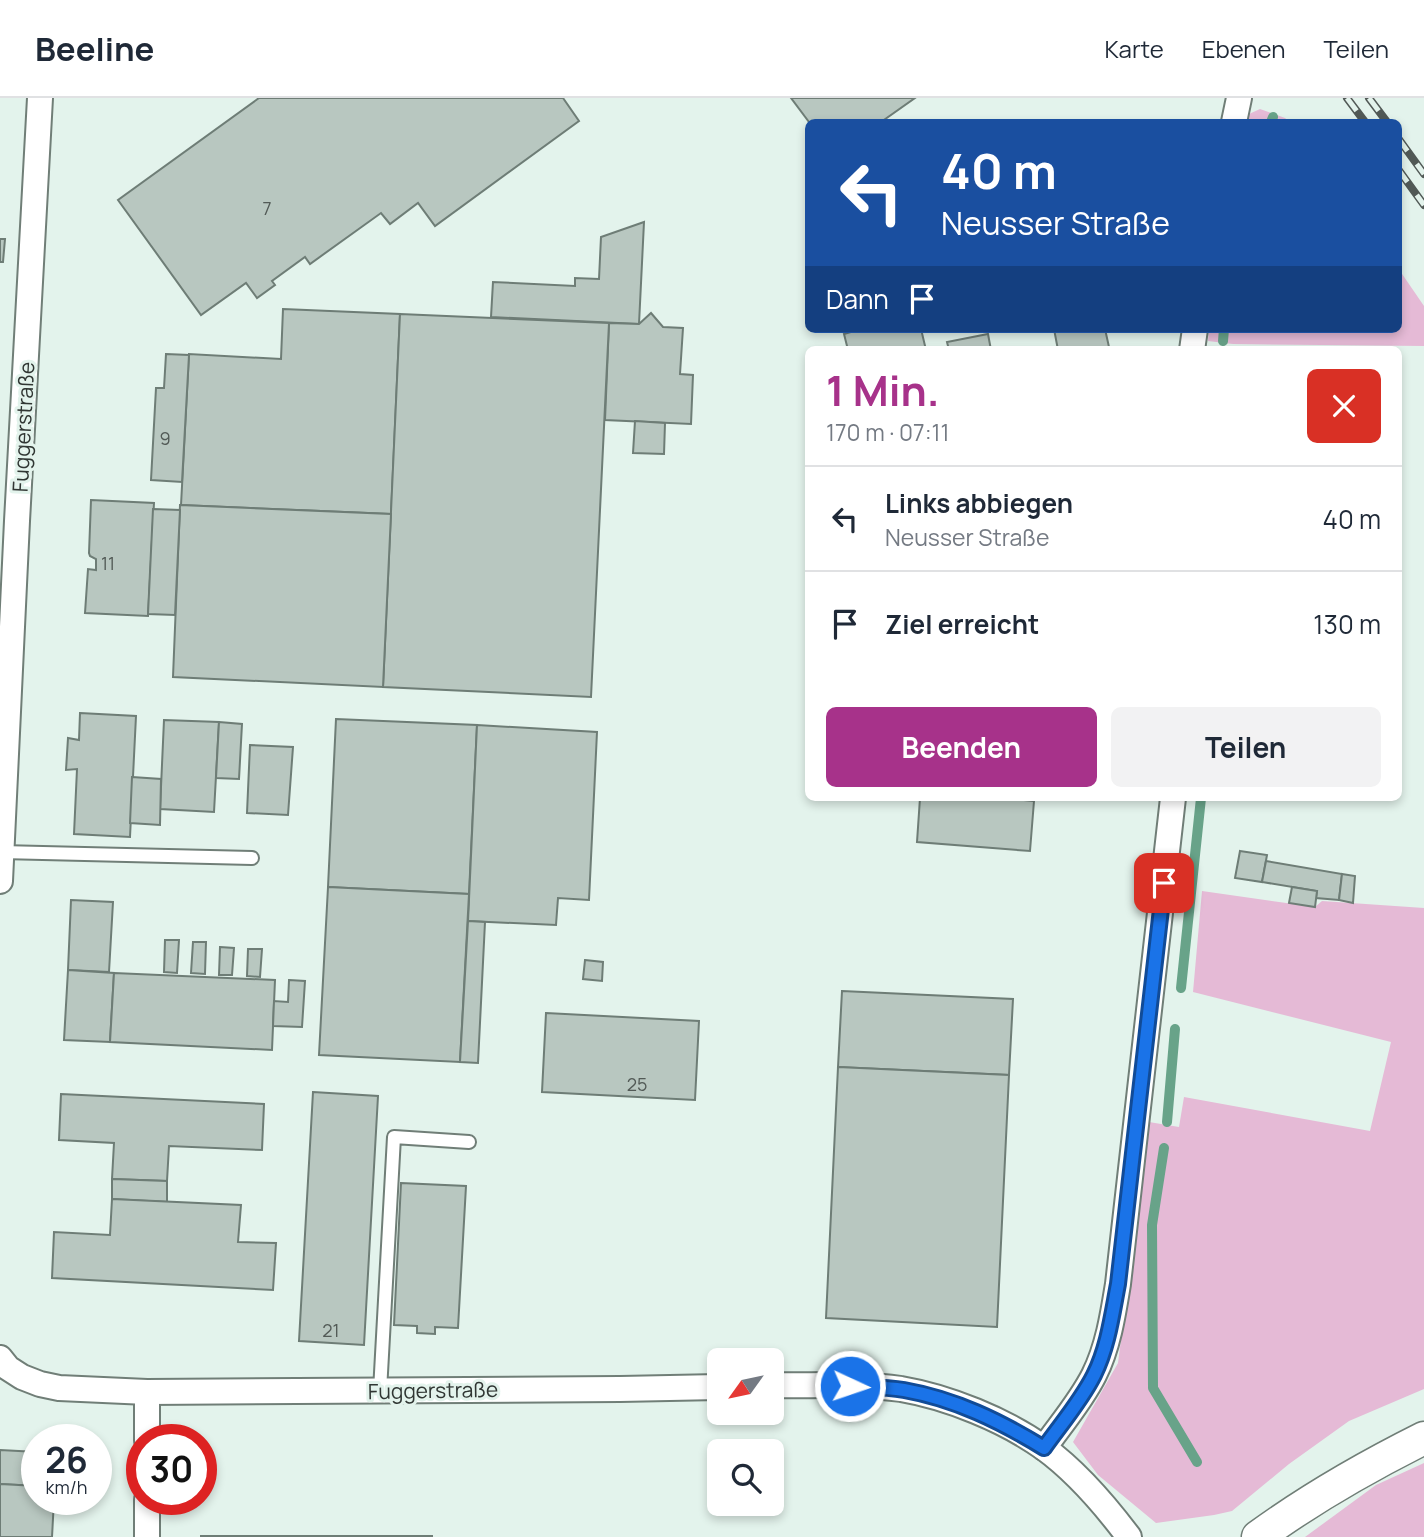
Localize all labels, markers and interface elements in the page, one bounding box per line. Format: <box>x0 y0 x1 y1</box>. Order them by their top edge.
text: Beeline <box>35 26 154 71</box>
text: Karte <box>1104 32 1164 65</box>
text: Ebenen <box>1202 32 1285 65</box>
text: Teilen <box>1323 32 1389 65</box>
text: 40 m <box>941 137 1057 204</box>
icon: left <box>826 147 917 238</box>
house number: 7 <box>262 196 272 220</box>
text: Neusser Straße <box>941 201 1170 245</box>
icon: arrive <box>903 280 941 318</box>
text: Dann <box>826 281 889 317</box>
street label: Fuggerstraße <box>6 361 40 493</box>
text: 1 Min. <box>826 361 940 419</box>
button: close <box>1307 369 1381 443</box>
text: 170 m · 07:11 <box>826 416 949 448</box>
house number: 9 <box>159 426 171 450</box>
text: Links abbiegen <box>885 485 1073 521</box>
icon: left <box>826 500 864 538</box>
text: 40 m <box>1323 501 1381 537</box>
text: Neusser Straße <box>885 521 1050 553</box>
house number: 11 <box>101 551 115 575</box>
icon: arrive <box>826 605 864 643</box>
text: Ziel erreicht <box>885 606 1039 642</box>
text: 130 m <box>1313 606 1381 642</box>
button: Beenden <box>826 707 1097 787</box>
button: Teilen <box>1111 707 1381 787</box>
pin <box>1134 853 1194 913</box>
icon: arrive <box>1145 864 1183 902</box>
house number: 25 <box>627 1072 647 1096</box>
house number: 21 <box>322 1318 340 1342</box>
north arrow <box>707 1348 784 1424</box>
map controls <box>707 1348 784 1516</box>
position arrow <box>813 1349 887 1423</box>
street label: Fuggerstraße <box>368 1375 498 1405</box>
speed limit sign: 30 <box>126 1424 217 1515</box>
text: 26 <box>45 1436 88 1484</box>
button: search <box>707 1439 784 1516</box>
text: km/h <box>46 1475 87 1499</box>

